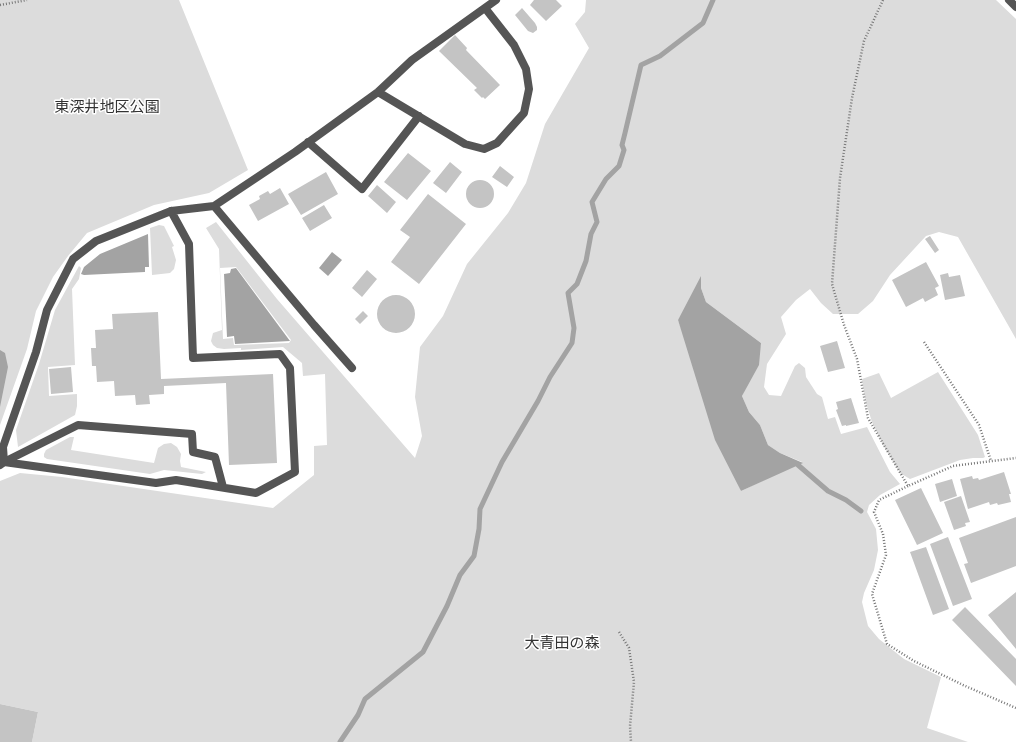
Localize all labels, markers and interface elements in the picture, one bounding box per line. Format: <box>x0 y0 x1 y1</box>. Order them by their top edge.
park label: 東深井地区公園 <box>55 99 159 117</box>
park label: 大青田の森 <box>525 635 599 653</box>

